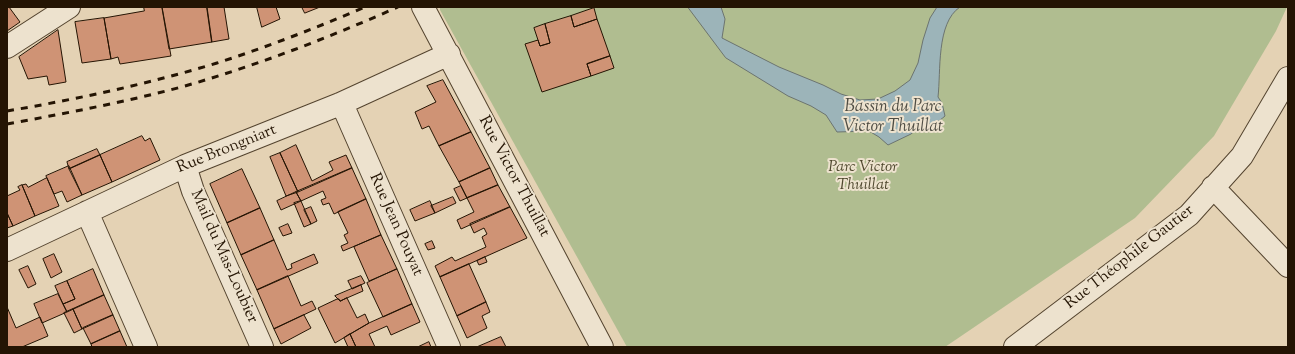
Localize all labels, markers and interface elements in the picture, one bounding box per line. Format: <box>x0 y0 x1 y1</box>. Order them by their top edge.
water label: Bassin du Parc Victor Thuillat <box>843 98 943 138</box>
street label: Rue Victor Thuillat <box>473 113 553 241</box>
street label: Rue Brongniart <box>174 121 280 179</box>
park label: Parc Victor Thuillat <box>828 158 898 196</box>
street label: Rue Jean Pouyat <box>364 171 426 279</box>
street label: Mail du Mas-Loubier <box>185 187 261 327</box>
street label: Rue Théophile Gautier <box>1062 202 1198 314</box>

